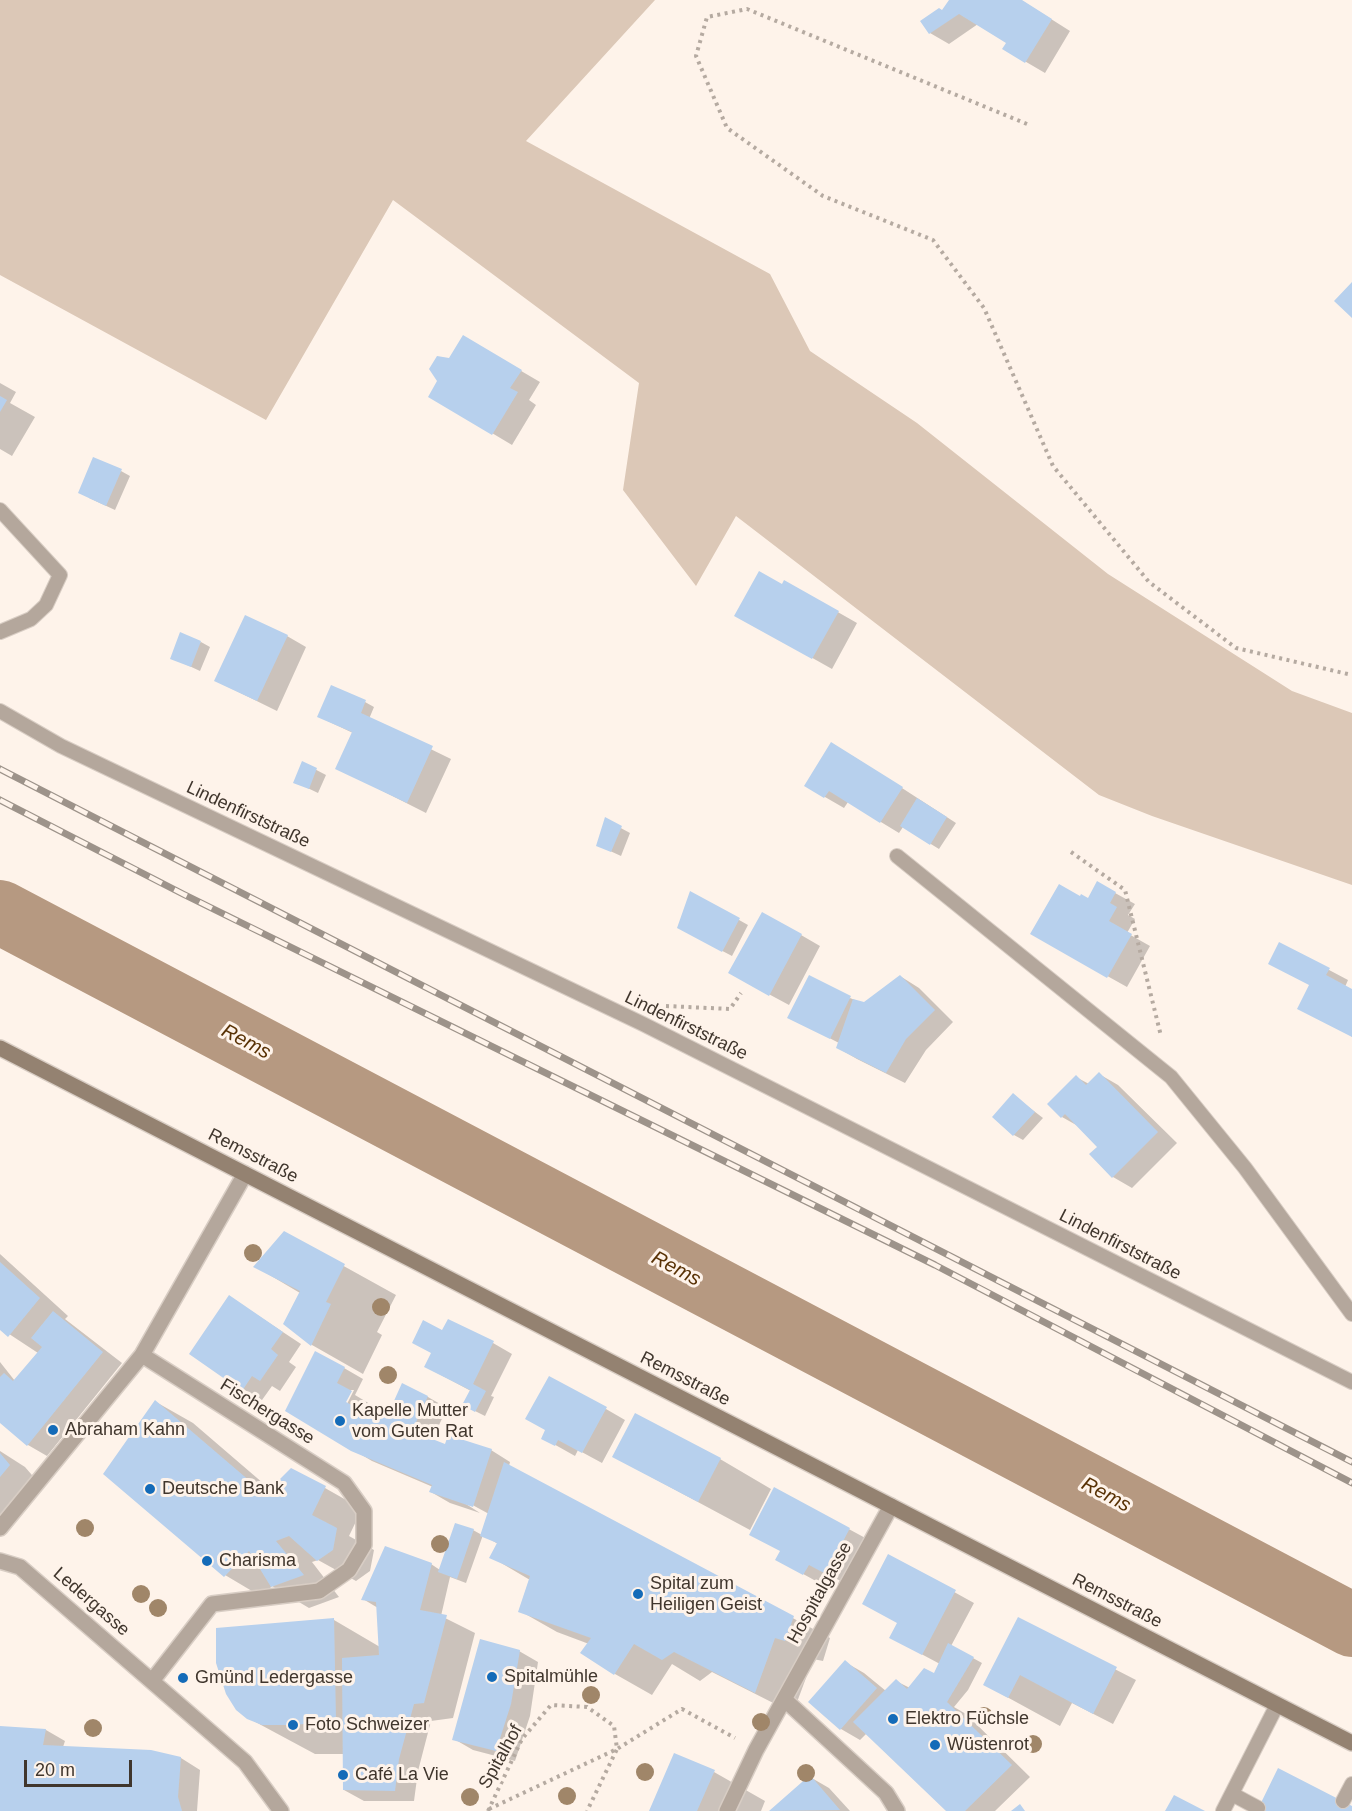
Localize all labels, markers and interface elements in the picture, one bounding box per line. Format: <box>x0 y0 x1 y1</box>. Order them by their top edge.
street label: Lindenfirststraße <box>183 777 313 853</box>
street label: Lindenfirststraße <box>621 987 751 1065</box>
water label: Rems <box>217 1019 275 1065</box>
street label: Remsstraße <box>204 1124 302 1188</box>
street label: Lindenfirststraße <box>1055 1205 1185 1285</box>
water label: Rems <box>647 1246 705 1292</box>
street label: Remsstraße <box>636 1347 734 1411</box>
street label: Fischergasse <box>216 1374 318 1450</box>
place label: Kapelle Mutter vom Guten Rat <box>352 1400 473 1442</box>
marker: Kapelle Mutter vom Guten Rat <box>333 1414 347 1428</box>
place label: Abraham Kahn <box>65 1419 185 1441</box>
marker: Abraham Kahn <box>46 1423 60 1437</box>
water label: Rems <box>1077 1472 1135 1518</box>
place label: Deutsche Bank <box>162 1478 284 1500</box>
marker: Deutsche Bank <box>143 1482 157 1496</box>
street label: Hospitalgasse <box>783 1538 857 1648</box>
place label: Charisma <box>219 1550 296 1572</box>
marker: Charisma <box>200 1554 214 1568</box>
street label: Ledergasse <box>48 1563 134 1641</box>
street label: Remsstraße <box>1068 1569 1166 1633</box>
place label: Spital zum Heiligen Geist <box>650 1573 762 1616</box>
marker: Spital zum Heiligen Geist <box>631 1587 645 1601</box>
place label: Spitalmühle <box>504 1666 598 1688</box>
place label: Gmünd Ledergasse <box>195 1667 353 1689</box>
marker: Spitalmühle <box>485 1670 499 1684</box>
marker: Gmünd Ledergasse <box>176 1671 190 1685</box>
place label: Elektro Füchsle <box>905 1708 1029 1730</box>
marker: Elektro Füchsle <box>886 1712 900 1726</box>
place label: Foto Schweizer <box>305 1714 429 1736</box>
marker: Foto Schweizer <box>286 1718 300 1732</box>
street label: Spitalhof <box>475 1721 527 1793</box>
place label: Wüstenrot <box>947 1734 1029 1756</box>
marker: Wüstenrot <box>928 1738 942 1752</box>
scale bar <box>27 1748 135 1786</box>
text: 20 m <box>35 1760 75 1780</box>
place label: Café La Vie <box>355 1764 449 1786</box>
marker: Café La Vie <box>336 1768 350 1782</box>

